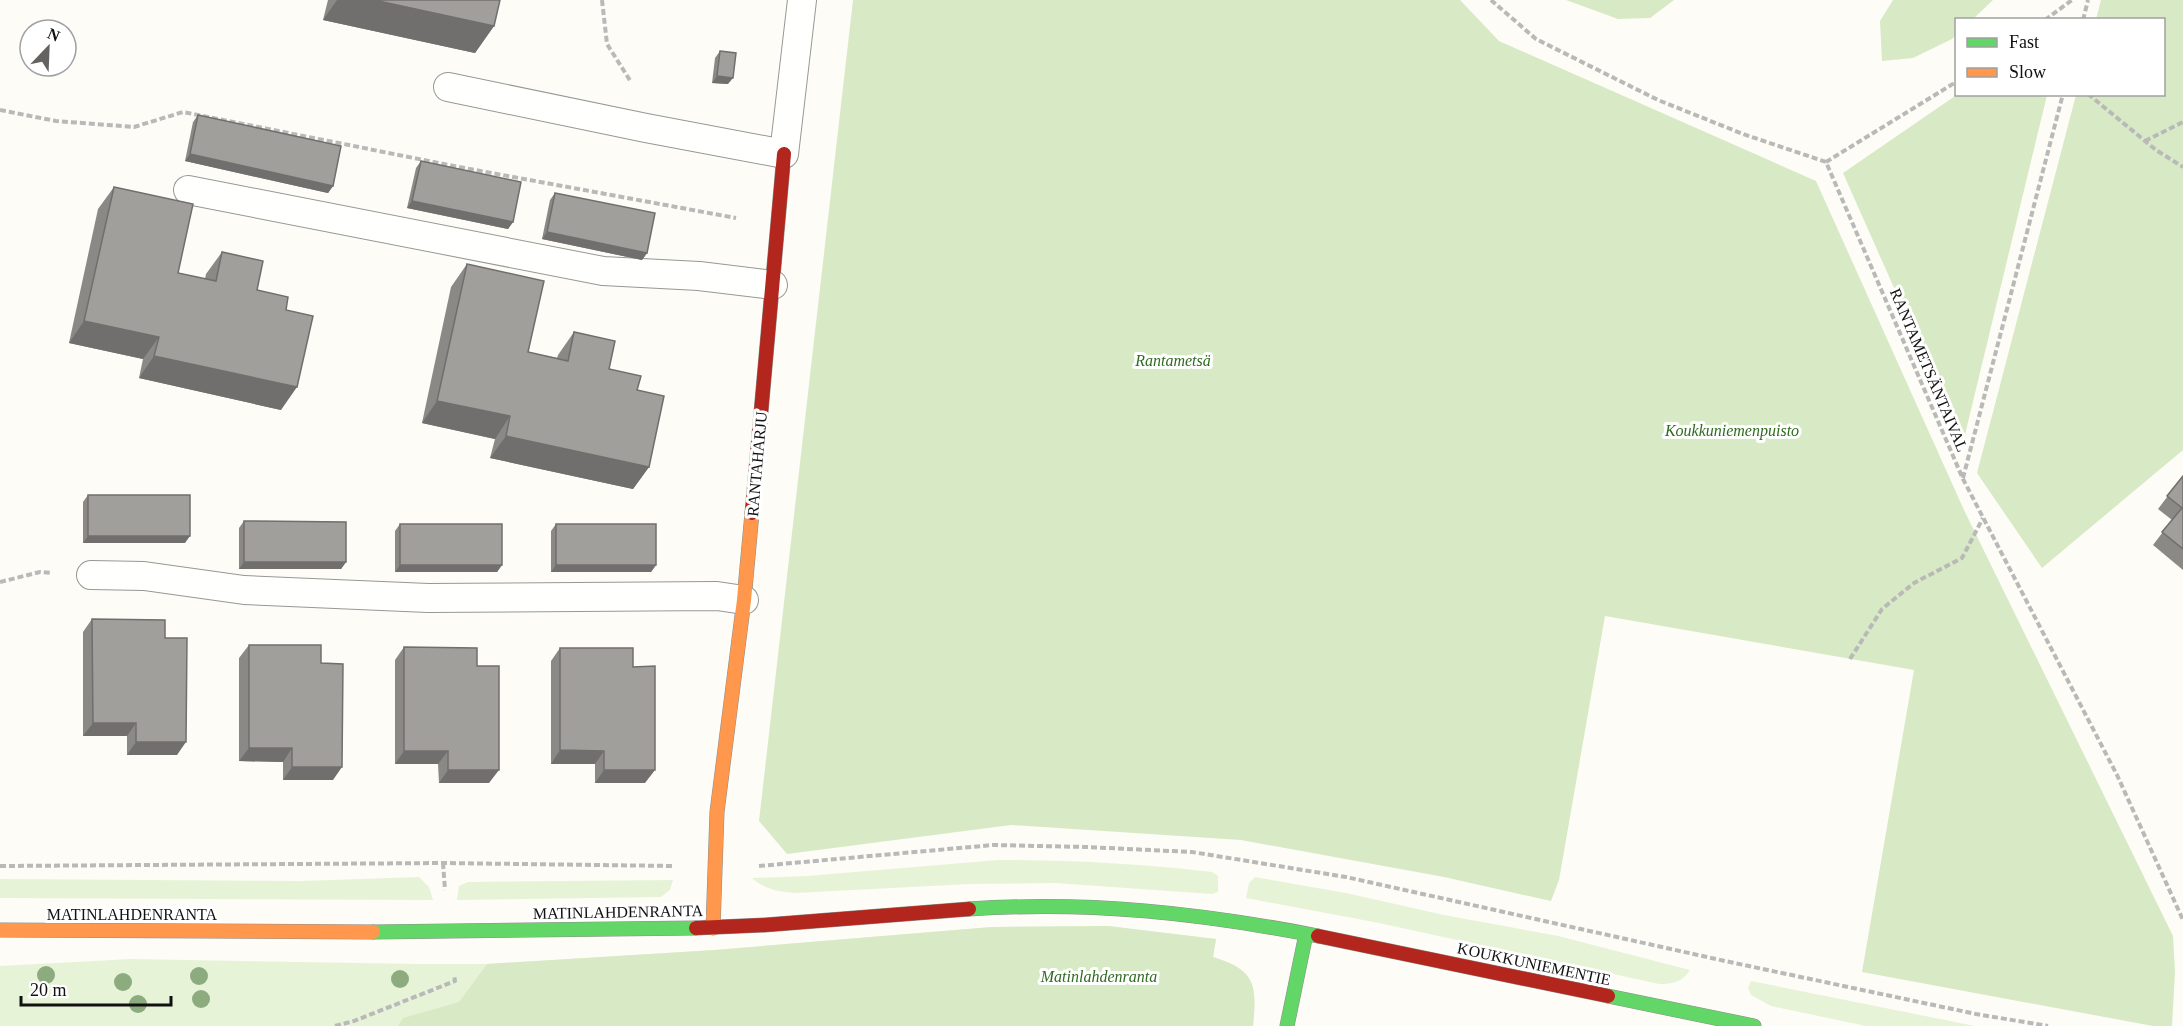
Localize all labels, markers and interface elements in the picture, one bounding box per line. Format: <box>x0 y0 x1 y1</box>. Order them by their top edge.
north arrow <box>18 18 78 78</box>
legend <box>1955 18 2165 96</box>
text: N <box>45 25 63 45</box>
text: Fast <box>2009 32 2039 52</box>
text: Slow <box>2009 62 2046 82</box>
street label: RANTAMETSÄNTAIVAL <box>1887 286 1971 454</box>
park label: Rantametsä <box>1134 352 1211 369</box>
street label: RANTAHARJU <box>744 410 770 517</box>
park label: Koukkuniemenpuisto <box>1664 422 1799 440</box>
street label: MATINLAHDENRANTA <box>533 902 704 922</box>
street label: MATINLAHDENRANTA <box>47 906 218 923</box>
street label: KOUKKUNIEMENTIE <box>1456 939 1612 989</box>
park label: Matinlahdenranta <box>1040 968 1157 985</box>
scale bar <box>21 969 171 1007</box>
text: 20 m <box>30 980 67 1000</box>

